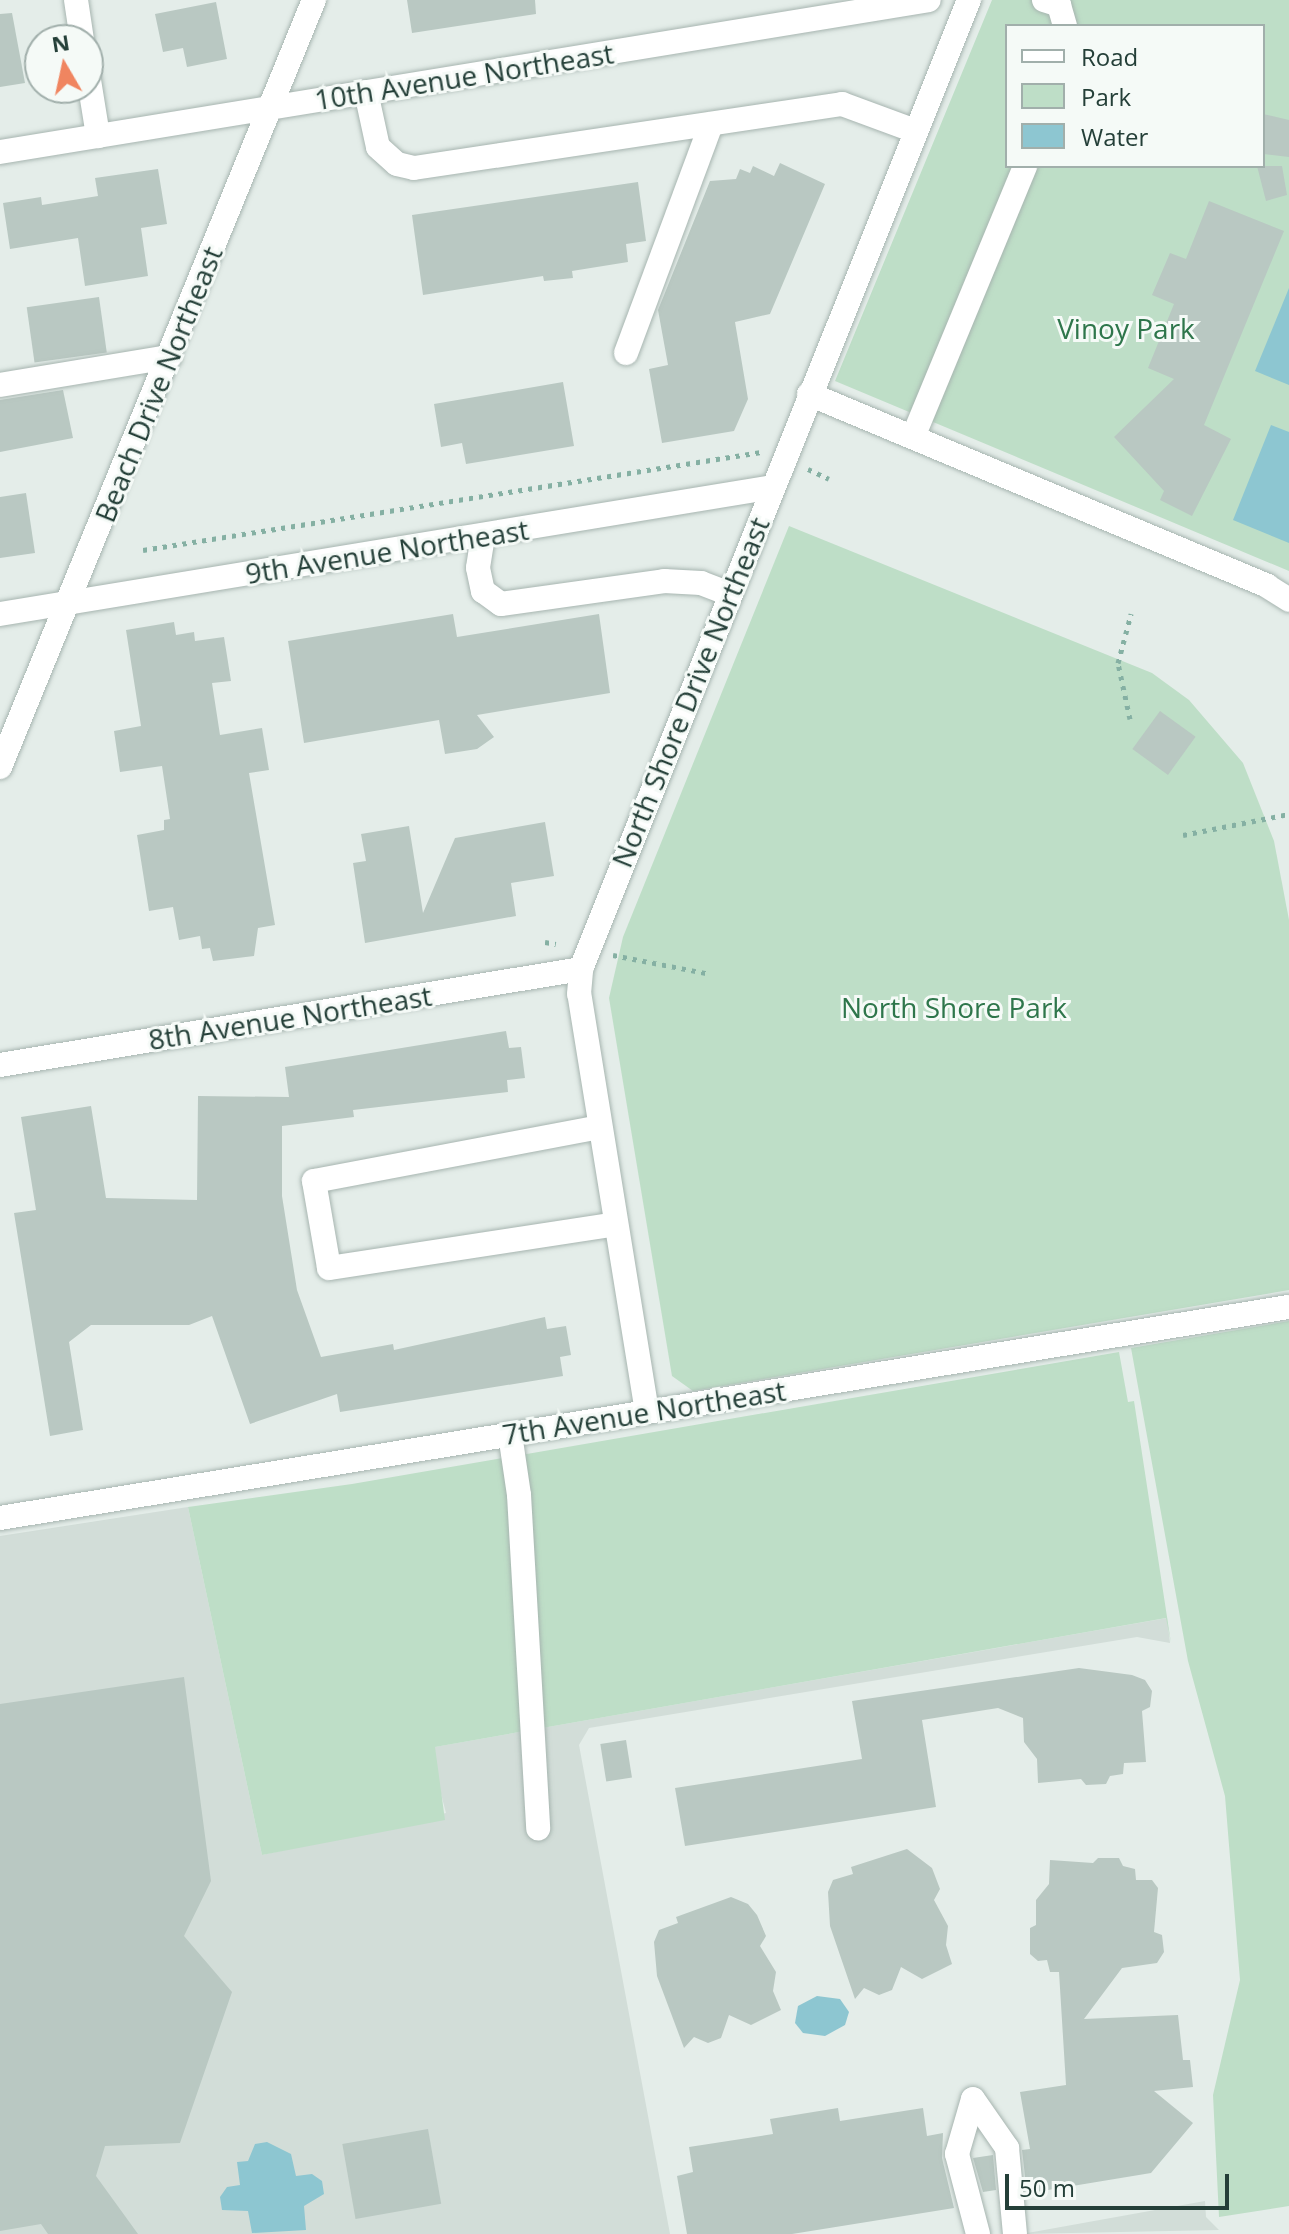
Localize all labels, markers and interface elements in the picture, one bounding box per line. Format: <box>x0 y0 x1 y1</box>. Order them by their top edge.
north arrow <box>24 24 104 104</box>
legend <box>1005 24 1265 168</box>
text: N <box>49 26 72 58</box>
street label: 10th Avenue Northeast <box>312 36 616 116</box>
text: Road <box>1081 40 1138 73</box>
text: Park <box>1081 80 1131 113</box>
text: Water <box>1081 120 1148 153</box>
street label: Beach Drive Northeast <box>87 241 229 527</box>
park label: Vinoy Park <box>1057 311 1195 345</box>
street label: 9th Avenue Northeast <box>243 512 531 590</box>
street label: North Shore Drive Northeast <box>604 512 776 872</box>
street label: 8th Avenue Northeast <box>146 978 434 1056</box>
park label: North Shore Park <box>841 990 1067 1024</box>
street label: 7th Avenue Northeast <box>500 1373 788 1451</box>
scale bar <box>1009 2158 1233 2208</box>
text: 50 m <box>1019 2171 1075 2204</box>

